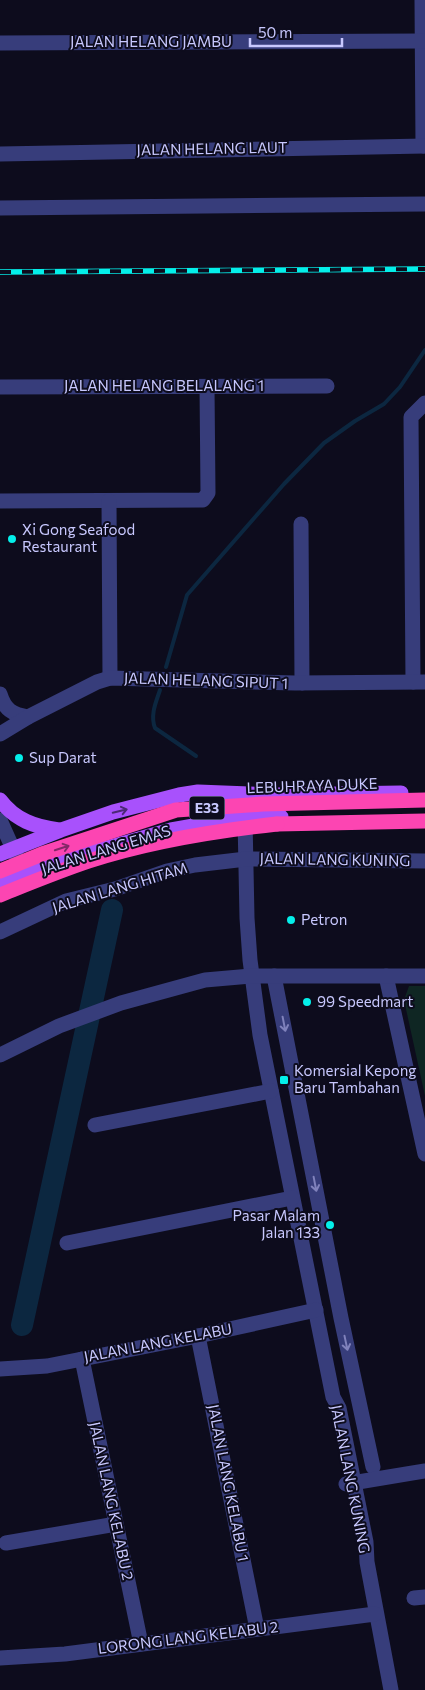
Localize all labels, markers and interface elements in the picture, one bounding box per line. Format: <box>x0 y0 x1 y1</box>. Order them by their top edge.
scale bar <box>250 15 342 47</box>
text: 50 m <box>258 23 292 41</box>
street label: JALAN HELANG JAMBU <box>70 32 232 50</box>
street label: JALAN HELANG LAUT <box>136 138 288 158</box>
street label: JALAN HELANG BELALANG 1 <box>64 376 264 394</box>
place label: Xi Gong Seafood Restaurant <box>22 520 135 555</box>
marker: Xi Gong Seafood Restaurant <box>6 533 18 545</box>
street label: JALAN HELANG SIPUT 1 <box>124 668 288 692</box>
place label: Sup Darat <box>29 748 97 766</box>
marker: Sup Darat <box>13 752 25 764</box>
street label: LEBUHRAYA DUKE <box>246 774 378 796</box>
road number: E33 <box>190 796 224 820</box>
one-way arrow <box>111 805 127 815</box>
street label: JALAN LANG EMAS <box>39 821 173 877</box>
one-way arrow <box>54 843 69 852</box>
street label: JALAN LANG KUNING <box>259 849 411 869</box>
street label: JALAN LANG HITAM <box>50 858 189 916</box>
place label: Petron <box>301 910 347 928</box>
marker: Petron <box>285 914 297 926</box>
place label: 99 Speedmart <box>317 992 413 1010</box>
marker: 99 Speedmart <box>301 996 313 1008</box>
one-way arrow <box>279 1016 289 1032</box>
place label: Komersial Kepong Baru Tambahan <box>294 1061 416 1096</box>
marker: Komersial Kepong Baru Tambahan <box>278 1074 290 1086</box>
one-way arrow <box>310 1175 320 1191</box>
place label: Pasar Malam Jalan 133 <box>232 1206 320 1241</box>
marker: Pasar Malam Jalan 133 <box>324 1219 336 1231</box>
street label: JALAN LANG KELABU <box>82 1319 233 1365</box>
one-way arrow <box>342 1335 351 1351</box>
street label: JALAN LANG KELABU 1 <box>205 1403 253 1563</box>
street label: JALAN LANG KUNING <box>328 1403 374 1555</box>
street label: JALAN LANG KELABU 2 <box>86 1420 138 1582</box>
street label: LORONG LANG KELABU 2 <box>97 1617 279 1657</box>

